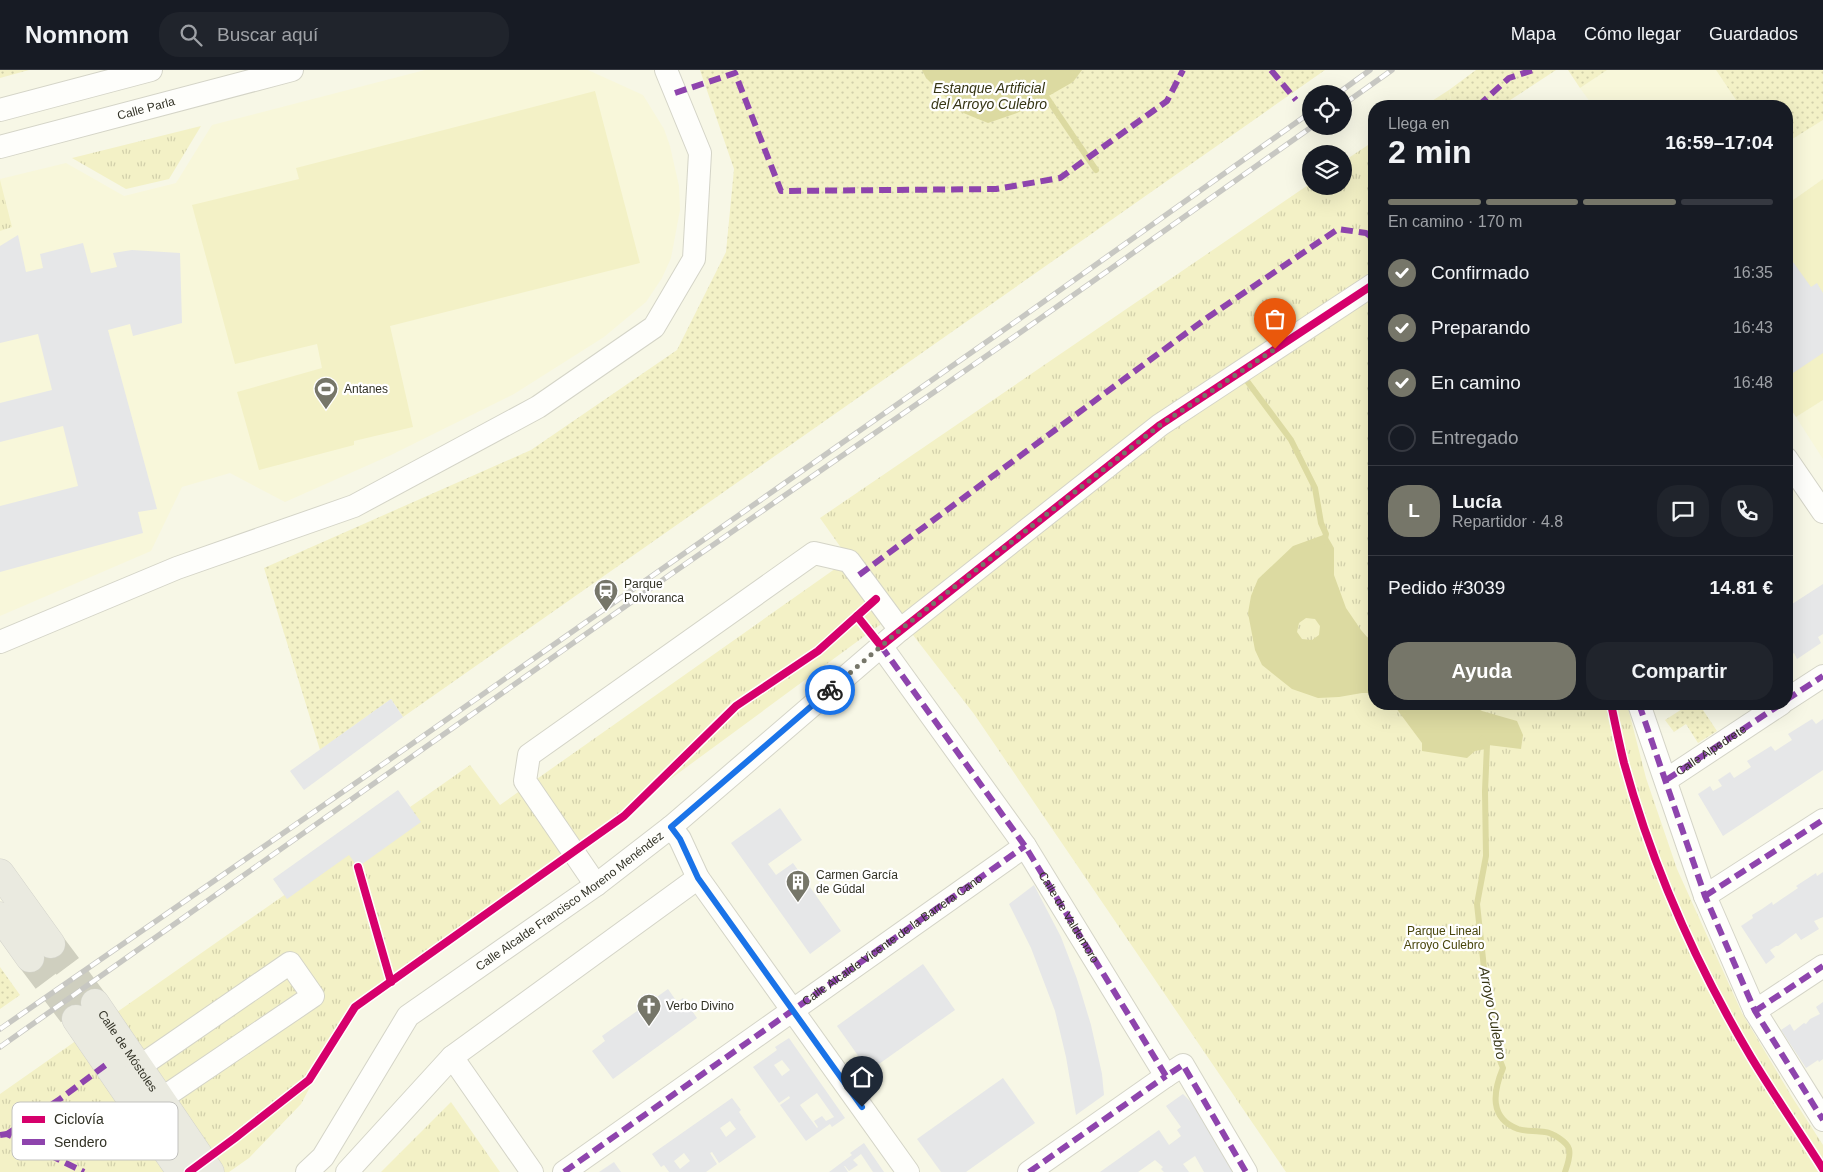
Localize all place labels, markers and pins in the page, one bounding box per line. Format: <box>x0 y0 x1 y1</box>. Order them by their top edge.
pin <box>1254 298 1296 349</box>
sports icon: Antanes <box>313 376 339 410</box>
place label: Antanes <box>344 382 388 396</box>
place label: Parque Polvoranca <box>624 577 684 605</box>
station icon: Parque Polvoranca <box>593 578 619 612</box>
place label: Carmen García de Gúdal <box>816 868 898 896</box>
building icon: Carmen García de Gúdal <box>785 869 811 903</box>
church icon: Verbo Divino <box>636 993 662 1027</box>
place label: Verbo Divino <box>666 999 734 1013</box>
pin <box>841 1056 883 1107</box>

